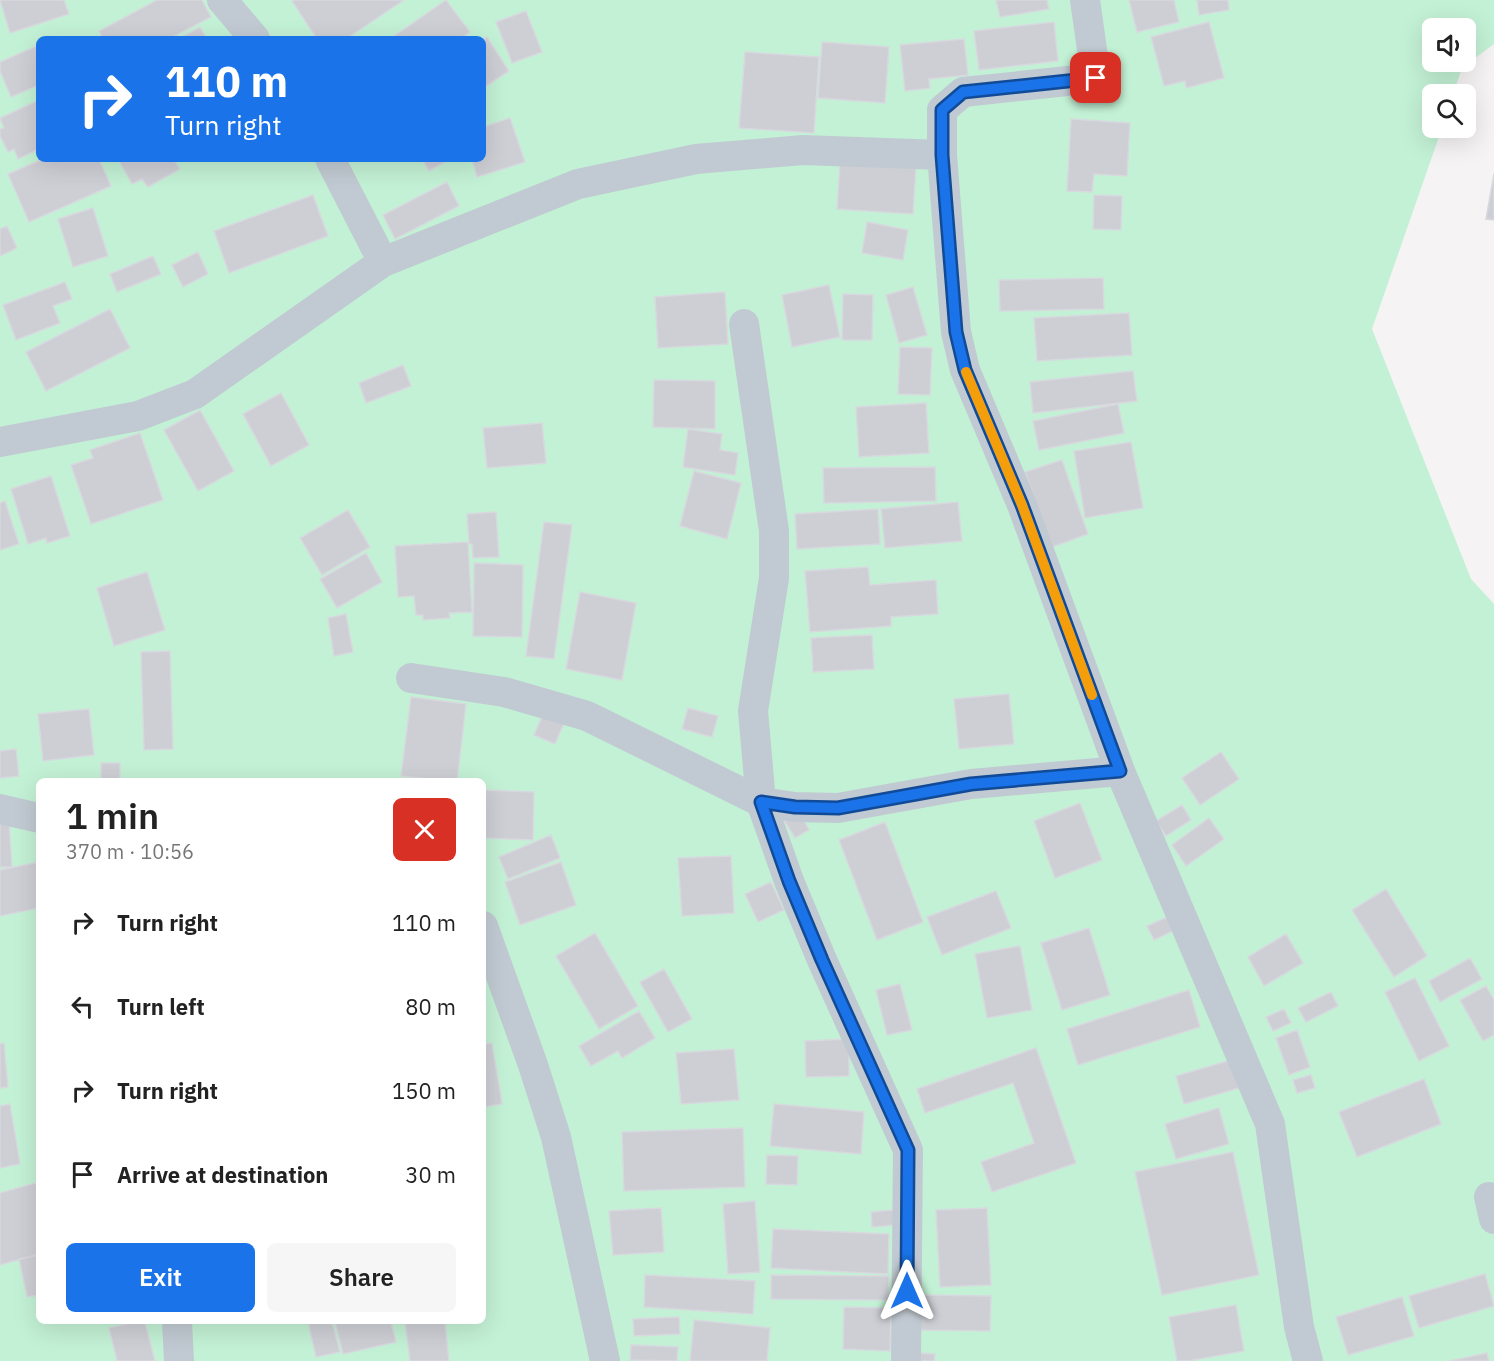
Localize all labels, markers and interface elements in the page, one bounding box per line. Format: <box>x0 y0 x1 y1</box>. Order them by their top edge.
map controls <box>1422 18 1476 138</box>
button: sound <box>1422 18 1476 72</box>
pin <box>1070 52 1121 103</box>
text: 110 m <box>165 54 288 109</box>
icon: right <box>66 60 144 138</box>
icon: arrive <box>1079 61 1112 94</box>
button: search <box>1422 84 1476 138</box>
text: Turn right <box>165 107 282 142</box>
text: 1 min <box>66 792 159 839</box>
button: close <box>393 798 456 861</box>
text: 370 m · 10:56 <box>66 838 194 865</box>
icon: right <box>66 906 99 939</box>
text: Turn right <box>117 908 218 937</box>
text: 110 m <box>392 908 456 937</box>
icon: left <box>66 990 99 1023</box>
text: Turn left <box>117 992 205 1021</box>
text: 80 m <box>405 992 456 1021</box>
icon: right <box>66 1074 99 1107</box>
text: Turn right <box>117 1076 218 1105</box>
text: 150 m <box>392 1076 456 1105</box>
icon: arrive <box>66 1158 99 1191</box>
text: Arrive at destination <box>117 1160 328 1189</box>
text: 30 m <box>405 1160 456 1189</box>
button: Exit <box>66 1243 255 1312</box>
button: Share <box>267 1243 456 1312</box>
position arrow <box>875 1259 939 1323</box>

